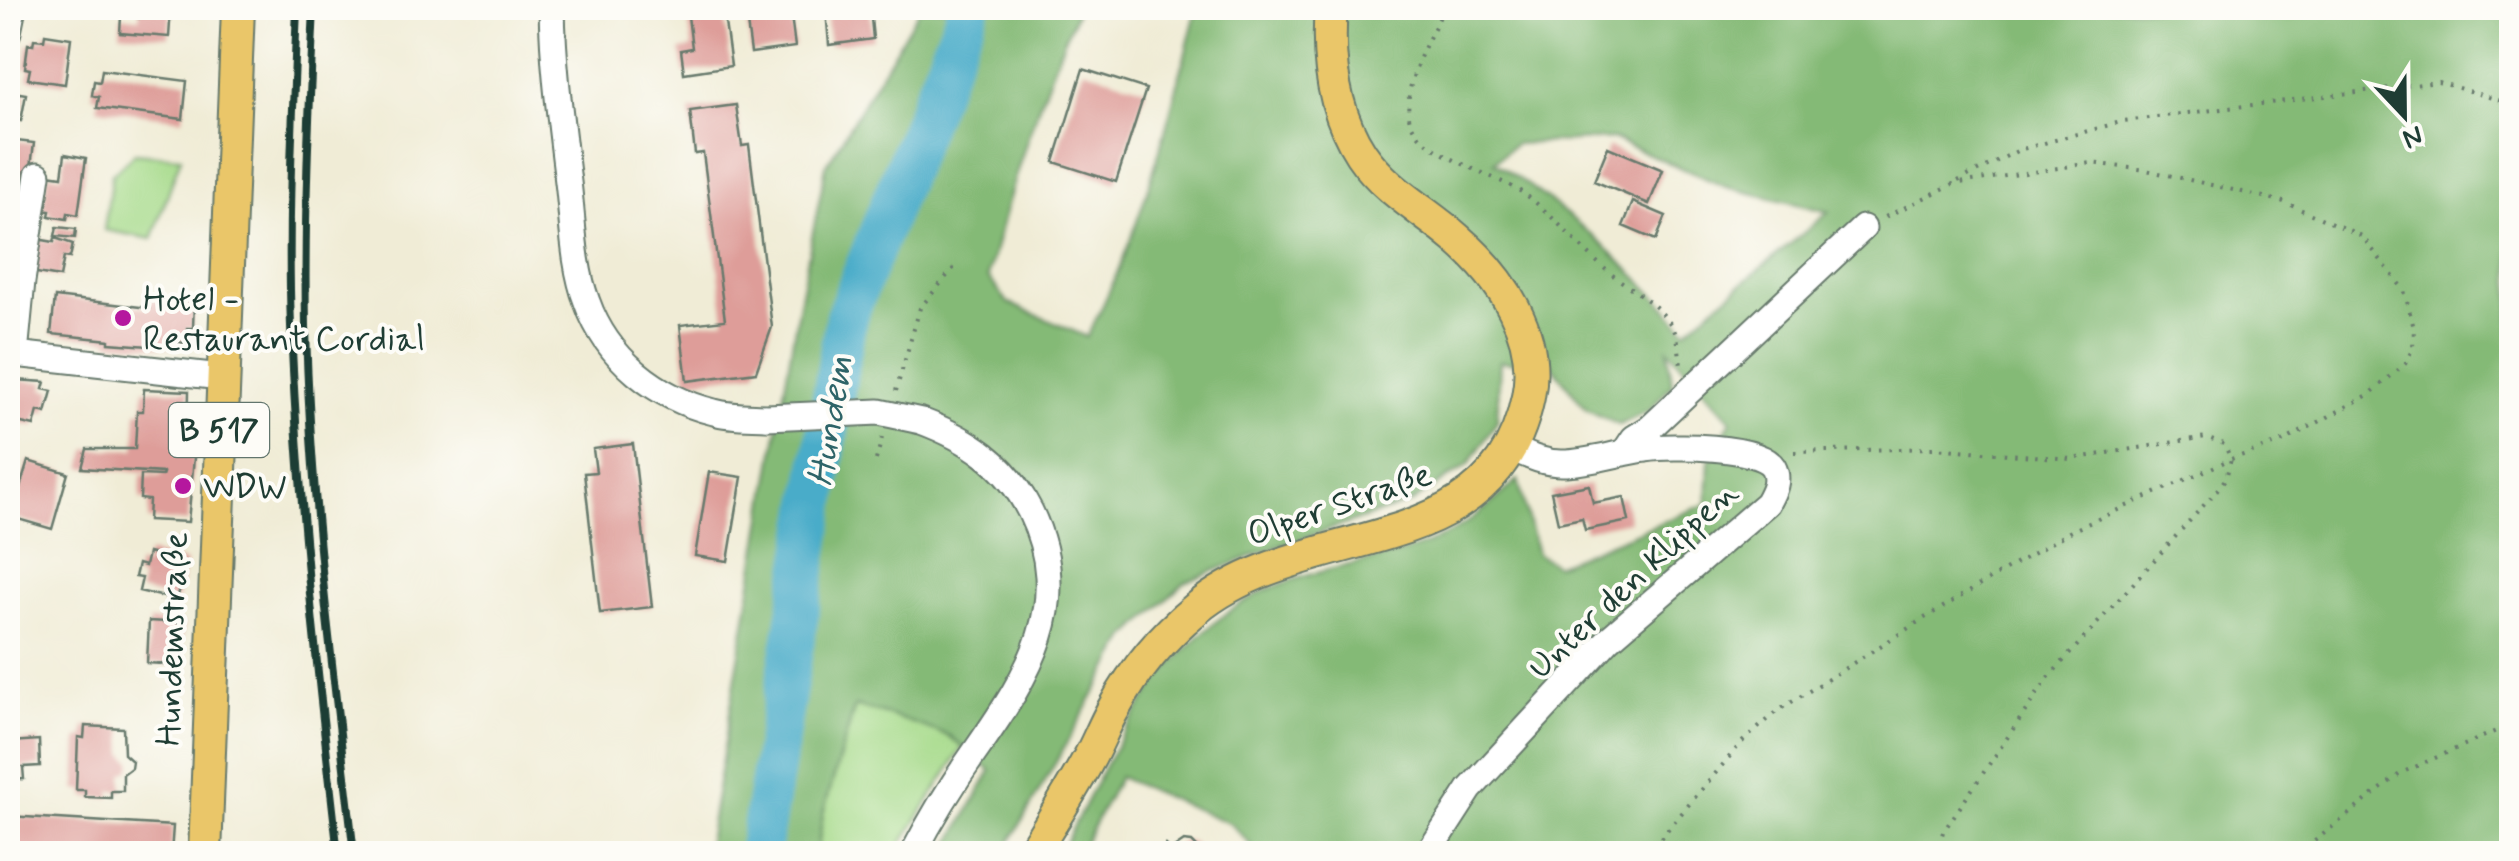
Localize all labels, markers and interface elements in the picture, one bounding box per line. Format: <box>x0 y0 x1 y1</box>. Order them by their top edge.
north arrow <box>2354 65 2454 165</box>
text: N <box>2397 115 2428 157</box>
place label: Hotel - Restaurant Cordial <box>143 277 425 363</box>
marker: Hotel - Restaurant Cordial <box>112 307 134 329</box>
water label: Hundem <box>797 353 866 490</box>
road number: B 517 <box>169 403 269 457</box>
street label: Olper Straße <box>1241 452 1438 558</box>
place label: WDW <box>203 465 287 511</box>
street label: Unter den Klippen <box>1518 471 1748 690</box>
marker: WDW <box>172 475 194 497</box>
street label: Hundemstraße <box>146 531 200 747</box>

